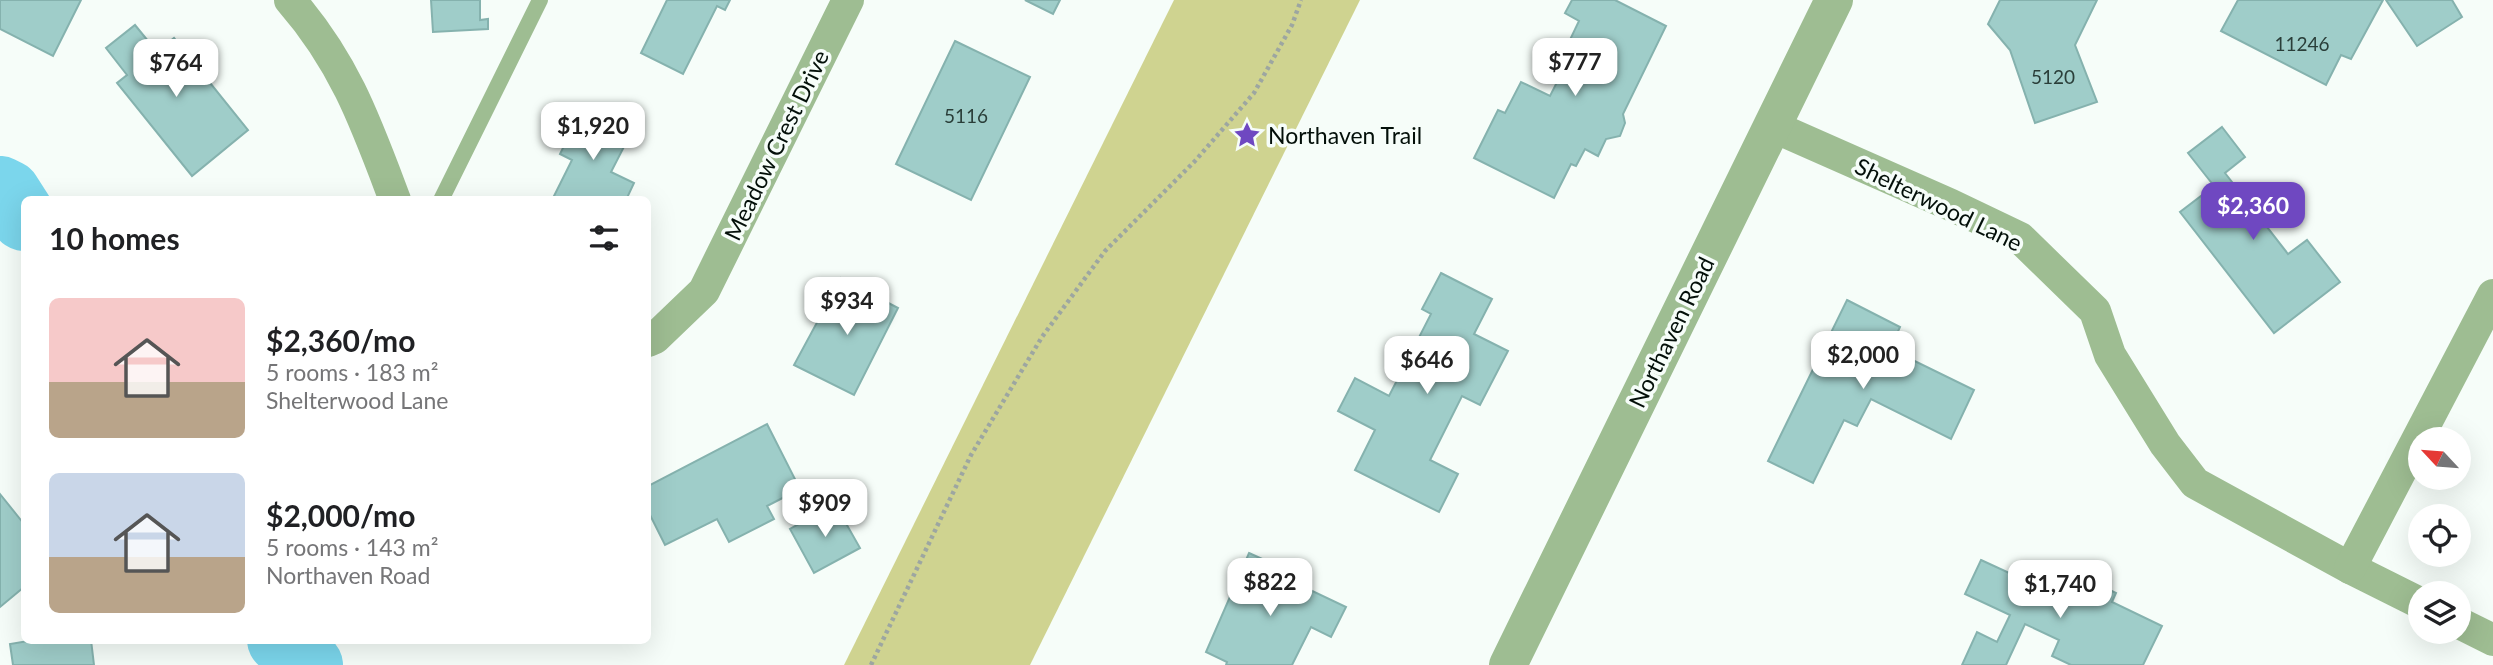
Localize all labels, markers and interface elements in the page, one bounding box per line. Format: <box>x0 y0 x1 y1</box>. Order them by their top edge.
house number: 11246 <box>2274 32 2330 55</box>
pin: $777 <box>1534 38 1616 98</box>
pin: $764 <box>135 40 217 99</box>
street label: Meadow Crest Drive <box>718 45 834 245</box>
text: $777 <box>1548 47 1602 75</box>
text: $764 <box>149 48 203 76</box>
house number: 5120 <box>2031 65 2075 88</box>
pin: $1,920 <box>536 102 650 162</box>
house number: 5116 <box>944 104 988 127</box>
text: $1,920 <box>557 111 629 139</box>
place icon: Northaven Trail <box>1232 120 1262 150</box>
place label: Northaven Trail <box>1268 121 1422 149</box>
street label: Shelterwood Lane <box>1851 151 2027 257</box>
pin: $2,360 <box>2196 182 2310 242</box>
text: $2,360 <box>2217 191 2289 219</box>
icon: filters <box>585 219 623 257</box>
text: 10 homes <box>49 220 180 256</box>
street label: Northaven Road <box>1622 252 1720 412</box>
pin: $934 <box>806 278 888 337</box>
text: $934 <box>820 286 874 314</box>
text: $2,360/mo <box>266 322 415 358</box>
icon: home <box>105 326 189 410</box>
pin: $2,000 <box>1806 332 1920 391</box>
pin: $646 <box>1386 336 1468 396</box>
text: $2,000 <box>1827 340 1899 368</box>
text: $646 <box>1400 345 1454 373</box>
text: 5 rooms · 183 m² <box>266 358 438 386</box>
text: Shelterwood Lane <box>266 386 448 414</box>
north arrow <box>2408 427 2471 490</box>
map controls <box>2408 427 2471 644</box>
pin: $909 <box>784 480 866 539</box>
text: $909 <box>798 488 852 516</box>
text: $2,000/mo <box>266 497 415 533</box>
icon: home <box>105 501 189 585</box>
button: locate <box>2408 504 2471 567</box>
text: 5 rooms · 143 m² <box>266 533 438 561</box>
pin: $822 <box>1229 558 1311 618</box>
pin: $1,740 <box>2003 560 2117 620</box>
text: Northaven Road <box>266 561 430 589</box>
text: $822 <box>1243 567 1297 595</box>
text: $1,740 <box>2024 569 2096 597</box>
button: layers <box>2408 581 2471 644</box>

